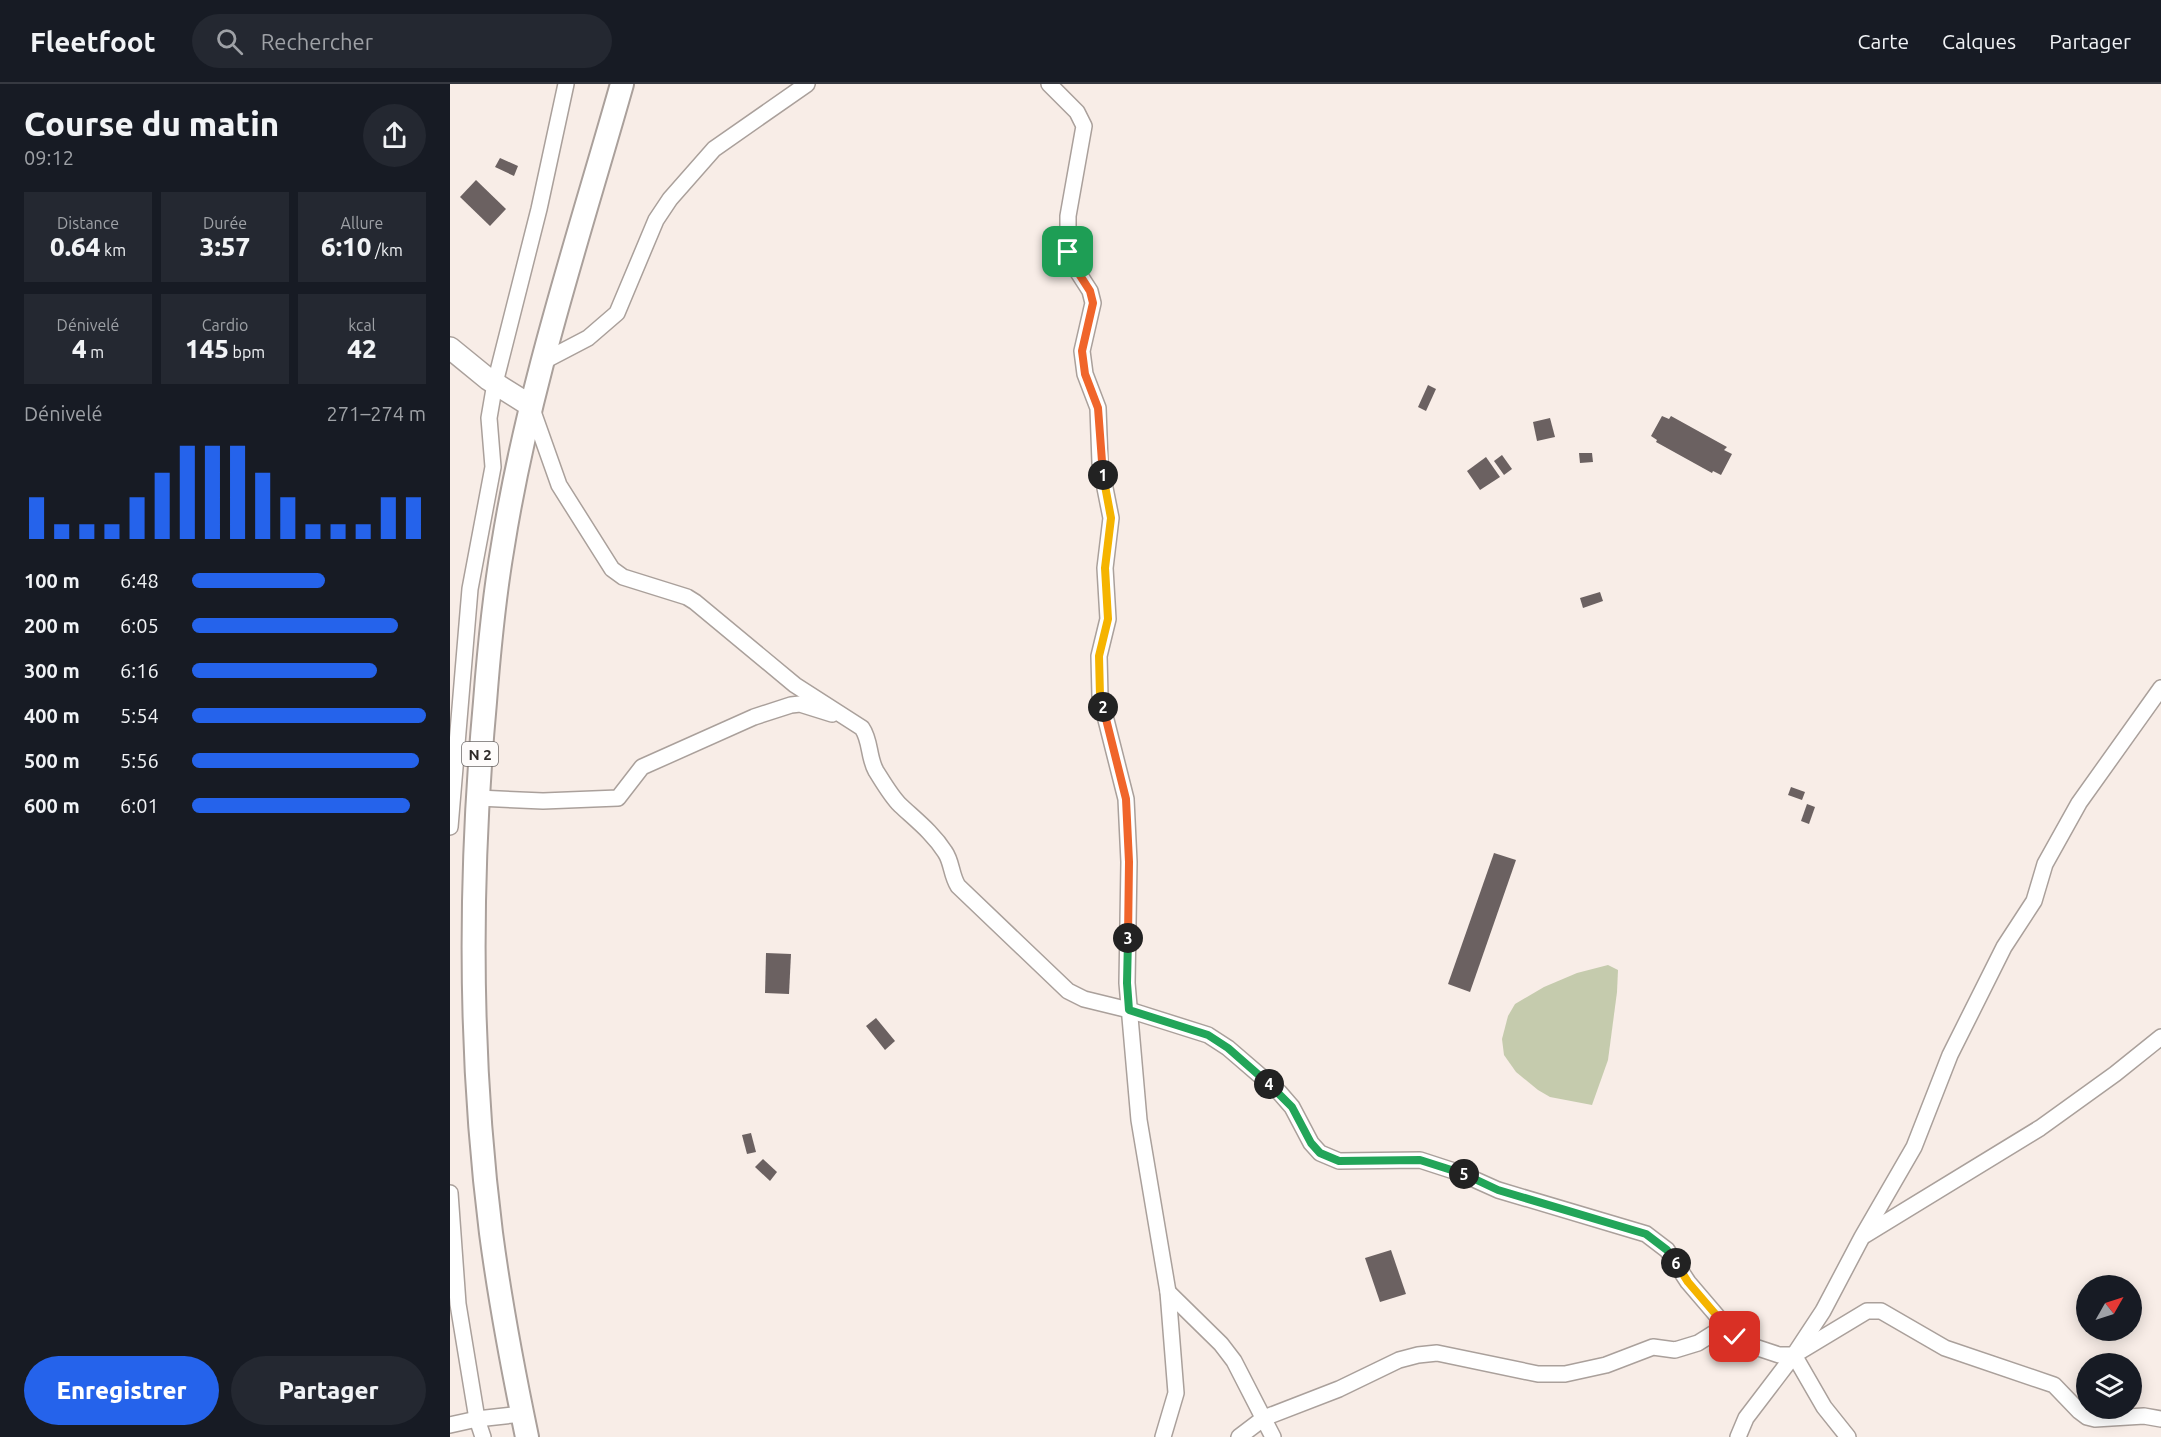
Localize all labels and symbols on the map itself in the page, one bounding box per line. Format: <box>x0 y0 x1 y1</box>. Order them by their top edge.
pin <box>1042 226 1093 277</box>
pin: 1 <box>1088 460 1118 490</box>
pin: 2 <box>1088 692 1118 722</box>
road number: N 2 <box>462 742 498 766</box>
pin: 3 <box>1113 923 1143 953</box>
pin: 4 <box>1254 1069 1284 1099</box>
pin: 5 <box>1449 1159 1479 1189</box>
pin: 6 <box>1661 1248 1691 1278</box>
north arrow <box>2076 1275 2142 1341</box>
pin <box>1709 1311 1760 1362</box>

